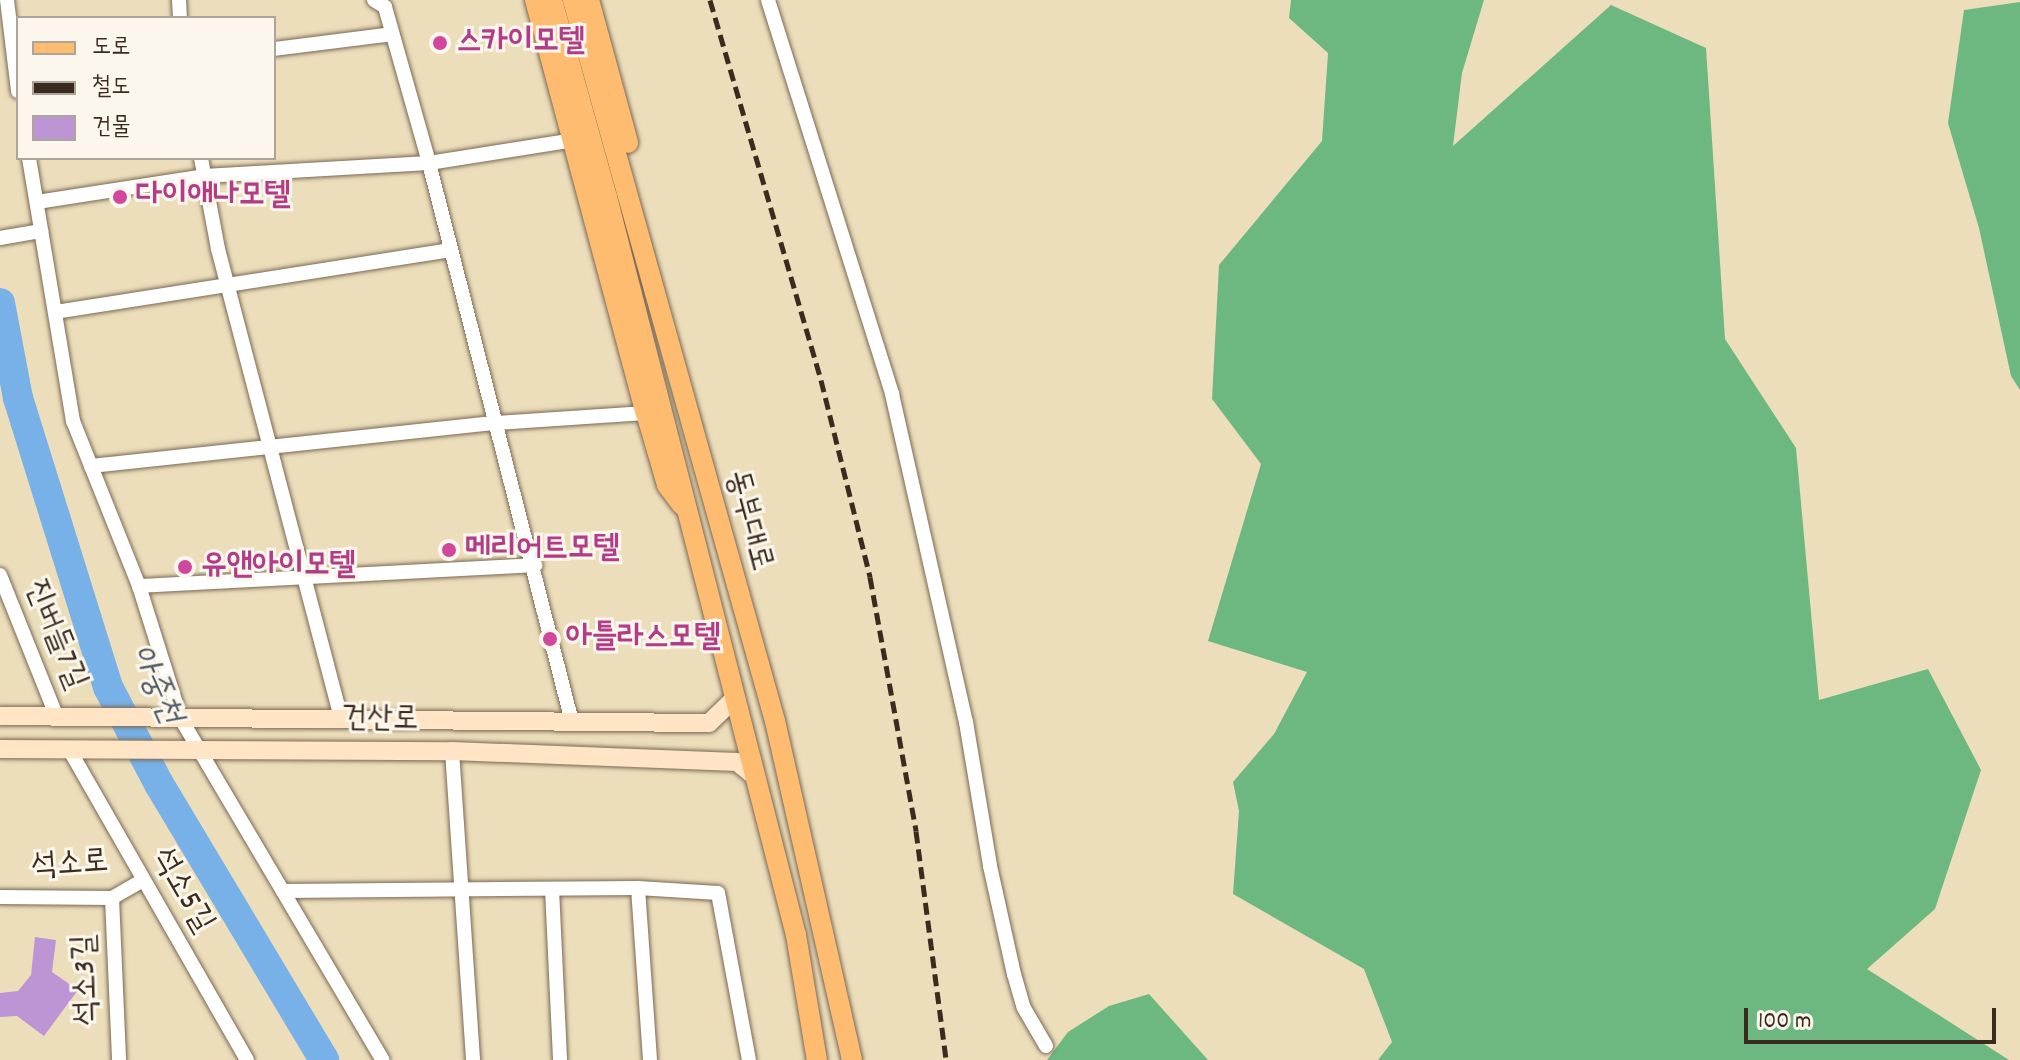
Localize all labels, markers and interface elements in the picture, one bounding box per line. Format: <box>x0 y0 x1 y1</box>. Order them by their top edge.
legend <box>16 16 276 160</box>
place label: 스카이모텔 <box>456 24 585 62</box>
text: 도로 <box>92 31 131 65</box>
marker: 스카이모텔 <box>431 34 449 52</box>
text: 철도 <box>92 71 131 105</box>
text: 건물 <box>92 111 131 145</box>
place label: 다이애나모텔 <box>136 178 290 216</box>
marker: 다이애나모텔 <box>111 188 129 206</box>
street label: 동부대로 <box>715 466 779 576</box>
place label: 메리어트모텔 <box>465 531 620 569</box>
marker: 메리어트모텔 <box>440 541 458 559</box>
place label: 유앤아이모텔 <box>201 548 356 586</box>
marker: 유앤아이모텔 <box>176 558 194 576</box>
street label: 진버들7길 <box>15 574 93 696</box>
place label: 아틀라스모텔 <box>566 620 720 658</box>
marker: 아틀라스모텔 <box>541 630 559 648</box>
water label: 아중천 <box>119 639 189 731</box>
street label: 건산로 <box>341 701 419 741</box>
street label: 석소5길 <box>141 842 221 940</box>
street label: 석소로 <box>30 844 110 888</box>
street label: 석소3길 <box>67 934 109 1026</box>
scale bar <box>1748 992 2000 1042</box>
text: 100 m <box>1758 1005 1811 1039</box>

